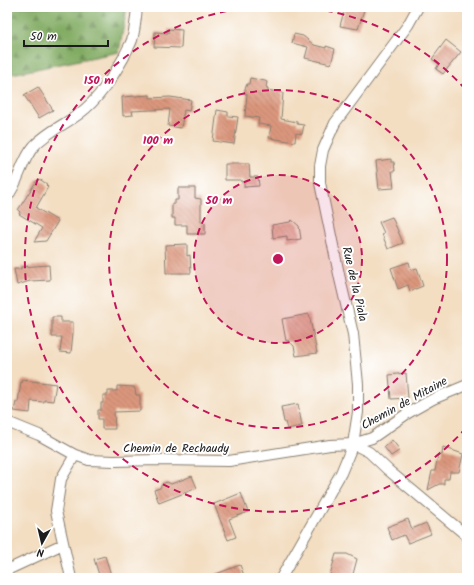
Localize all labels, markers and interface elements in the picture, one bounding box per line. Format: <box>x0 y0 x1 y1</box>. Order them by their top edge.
scale bar <box>24 22 108 48</box>
text: 50 m <box>30 27 57 46</box>
text: 150 m <box>84 71 114 90</box>
text: 100 m <box>143 131 173 150</box>
text: 50 m <box>205 191 233 210</box>
street label: Rue de la Piala <box>337 245 372 324</box>
centre of rings <box>271 252 285 266</box>
street label: Chemin de Mitaine <box>358 372 451 435</box>
street label: Chemin de Rechaudy <box>123 439 229 458</box>
north arrow <box>22 523 62 563</box>
text: N <box>36 543 45 561</box>

